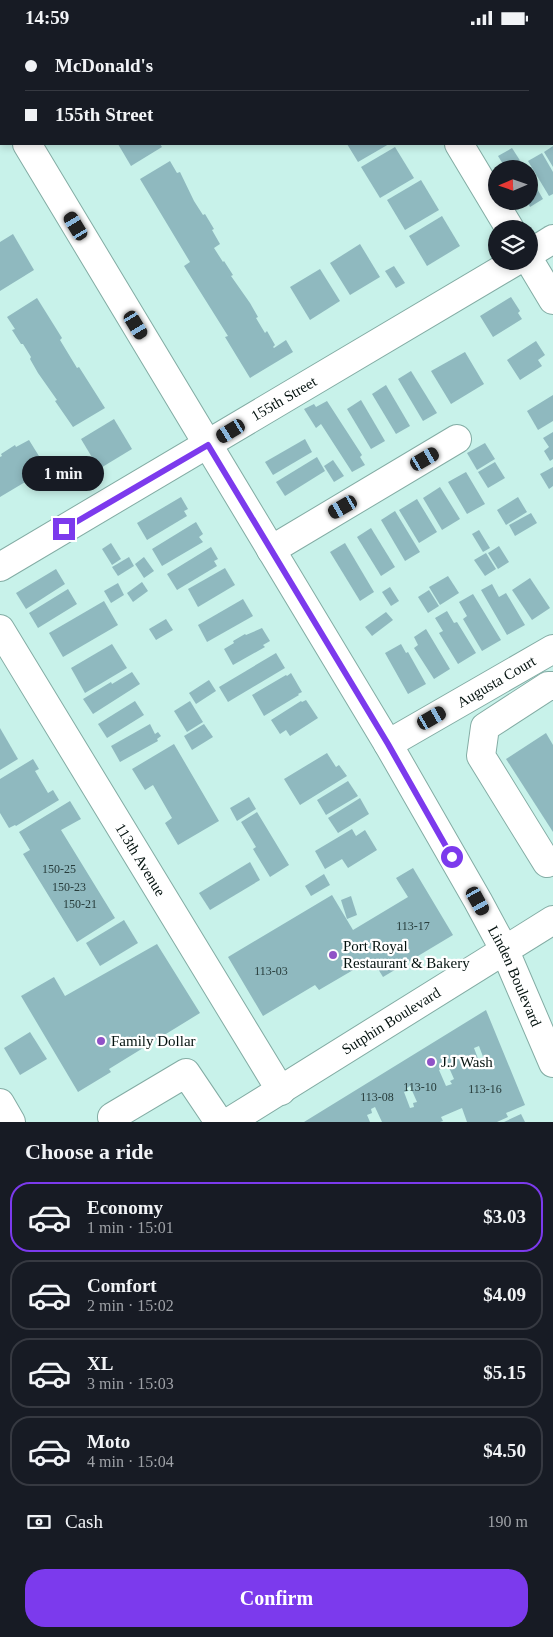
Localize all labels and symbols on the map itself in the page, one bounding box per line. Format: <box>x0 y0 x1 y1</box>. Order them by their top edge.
north arrow <box>488 160 538 210</box>
car <box>61 209 90 243</box>
car <box>121 308 150 342</box>
street label: 155th Street <box>248 373 320 424</box>
car <box>214 417 247 445</box>
car <box>408 445 441 473</box>
callout: 1 min <box>23 457 105 491</box>
car <box>326 493 359 521</box>
route end <box>53 518 75 540</box>
street label: Augusta Court <box>454 652 539 711</box>
car <box>415 704 448 732</box>
street label: 113th Avenue <box>112 820 169 899</box>
route start <box>441 846 463 868</box>
house number: 150-25 <box>42 862 76 876</box>
house number: 150-23 <box>52 880 86 894</box>
car <box>464 884 491 918</box>
house number: 150-21 <box>63 897 97 911</box>
house number: 113-17 <box>396 919 430 933</box>
street label: Linden Boulevard <box>485 923 545 1029</box>
place label: Port Royal Restaurant & Bakery <box>343 938 470 971</box>
marker: Port Royal Restaurant & Bakery <box>327 949 339 961</box>
house number: 113-03 <box>254 964 288 978</box>
street label: Sutphin Boulevard <box>339 984 444 1058</box>
place label: Family Dollar <box>111 1033 196 1049</box>
marker: Family Dollar <box>95 1035 107 1047</box>
place label: J.J Wash <box>441 1054 493 1070</box>
marker: J.J Wash <box>425 1056 437 1068</box>
house number: 113-10 <box>403 1080 437 1094</box>
house number: 113-16 <box>468 1082 502 1096</box>
house number: 113-08 <box>360 1090 394 1104</box>

